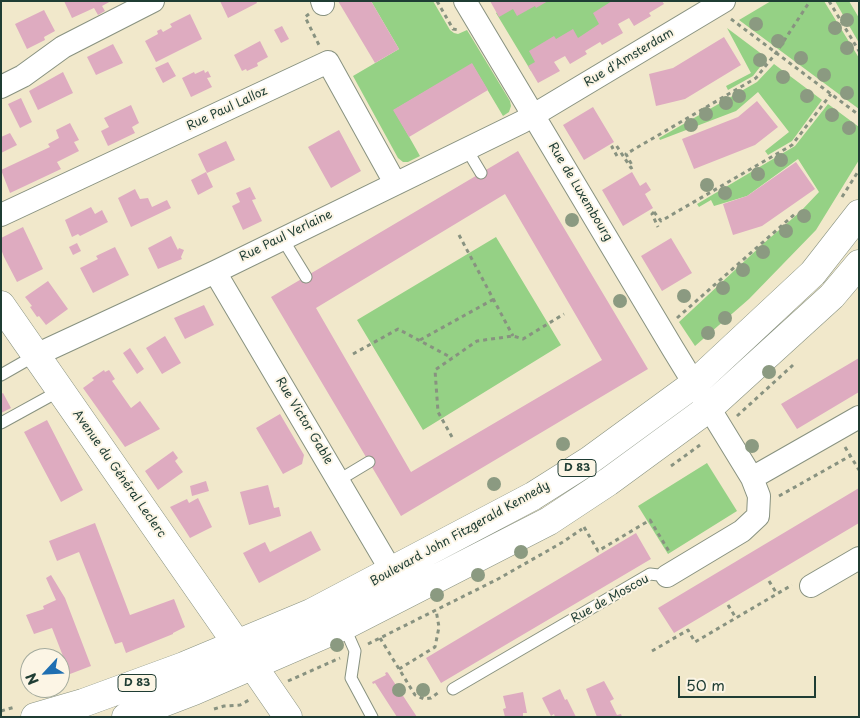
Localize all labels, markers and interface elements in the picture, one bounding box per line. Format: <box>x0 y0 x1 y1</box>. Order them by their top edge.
street label: Rue d'Amsterdam <box>582 26 676 90</box>
street label: Rue Paul Lalloz <box>184 84 270 134</box>
street label: Rue de Luxembourg <box>545 140 615 244</box>
street label: Rue Paul Verlaine <box>237 207 335 265</box>
street label: Rue Victor Gable <box>272 375 336 467</box>
street label: Avenue du Général Leclerc <box>69 407 169 541</box>
road number: D 83 <box>558 459 596 476</box>
street label: Boulevard John Fitzgerald Kennedy <box>368 479 552 589</box>
street label: Rue de Moscou <box>569 572 651 626</box>
north arrow <box>20 648 70 698</box>
scale bar <box>680 666 818 698</box>
text: N <box>20 670 44 689</box>
text: 50 m <box>686 673 725 696</box>
road number: D 83 <box>118 674 156 691</box>

